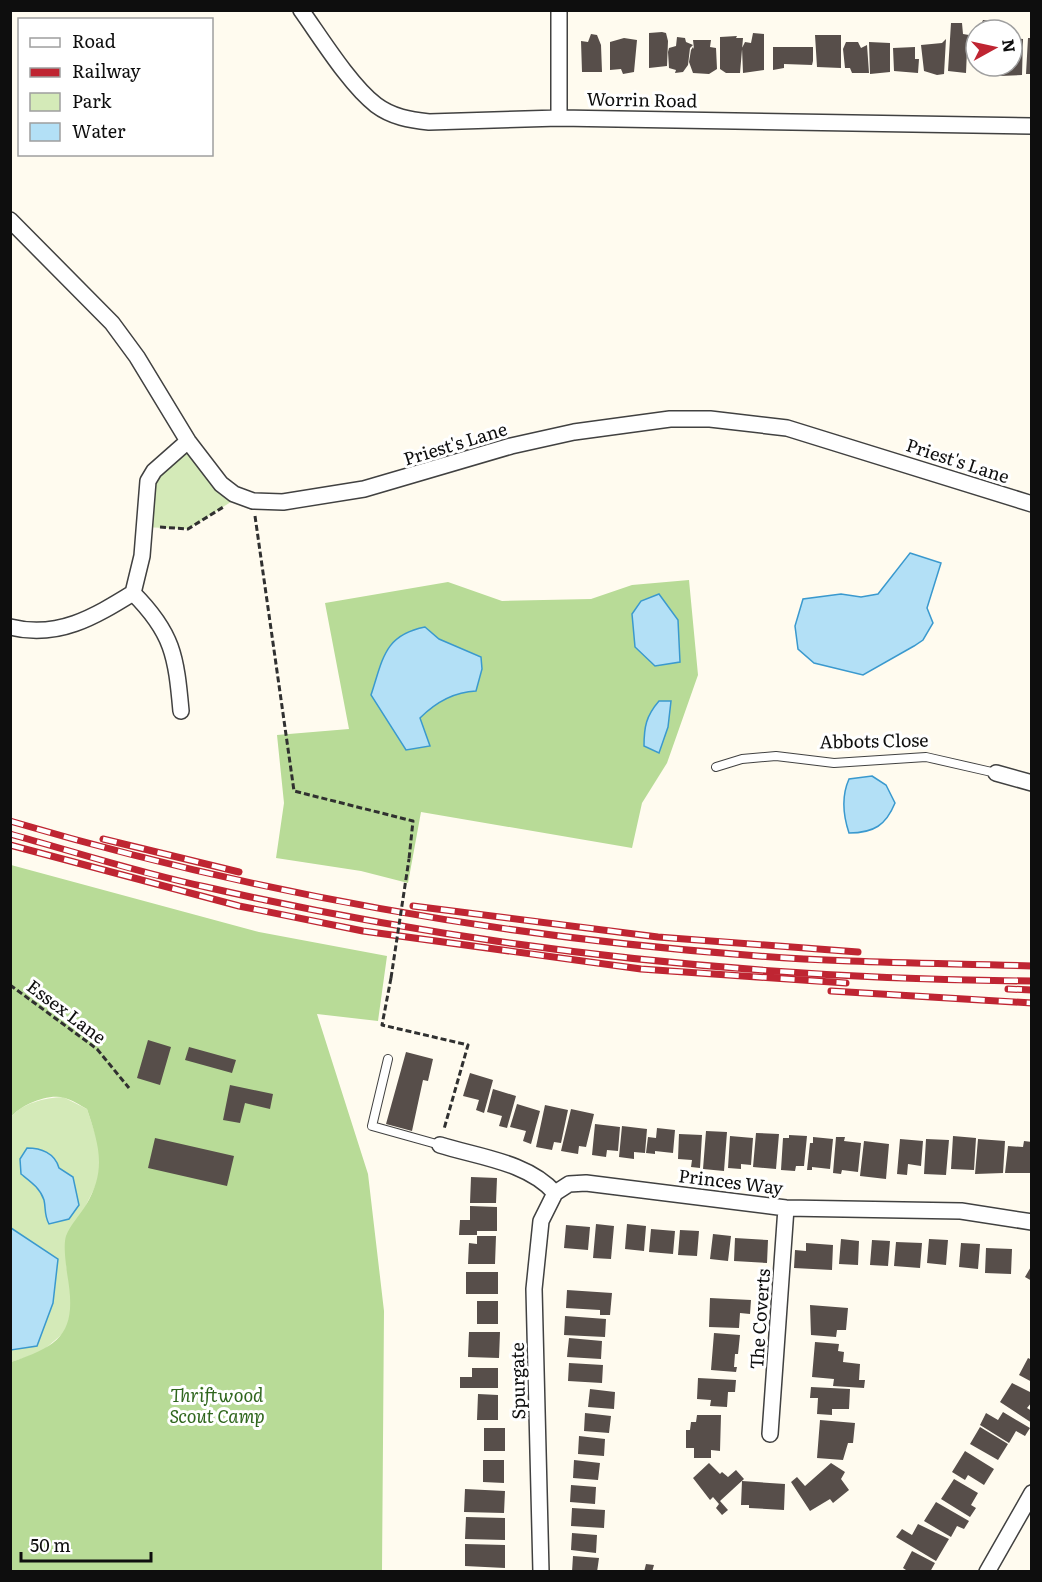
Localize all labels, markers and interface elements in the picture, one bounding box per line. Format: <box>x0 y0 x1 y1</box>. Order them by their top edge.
legend <box>18 18 213 156</box>
north arrow <box>964 18 1024 78</box>
text: Road <box>72 27 116 54</box>
text: N <box>997 37 1023 54</box>
text: Railway <box>72 57 141 84</box>
street label: Worrin Road <box>586 85 698 113</box>
text: Park <box>72 87 113 114</box>
text: Water <box>72 117 126 144</box>
street label: Priest's Lane <box>400 414 510 472</box>
street label: Priest's Lane <box>903 431 1013 489</box>
street label: Abbots Close <box>819 726 929 754</box>
street label: Essex Lane <box>22 972 112 1050</box>
street label: Princes Way <box>677 1161 786 1201</box>
street label: The Coverts <box>742 1268 776 1370</box>
street label: Spurgate <box>503 1342 531 1420</box>
park label: Thriftwood Scout Camp <box>169 1381 265 1429</box>
scale bar <box>21 1525 152 1563</box>
text: 50 m <box>30 1531 71 1558</box>

